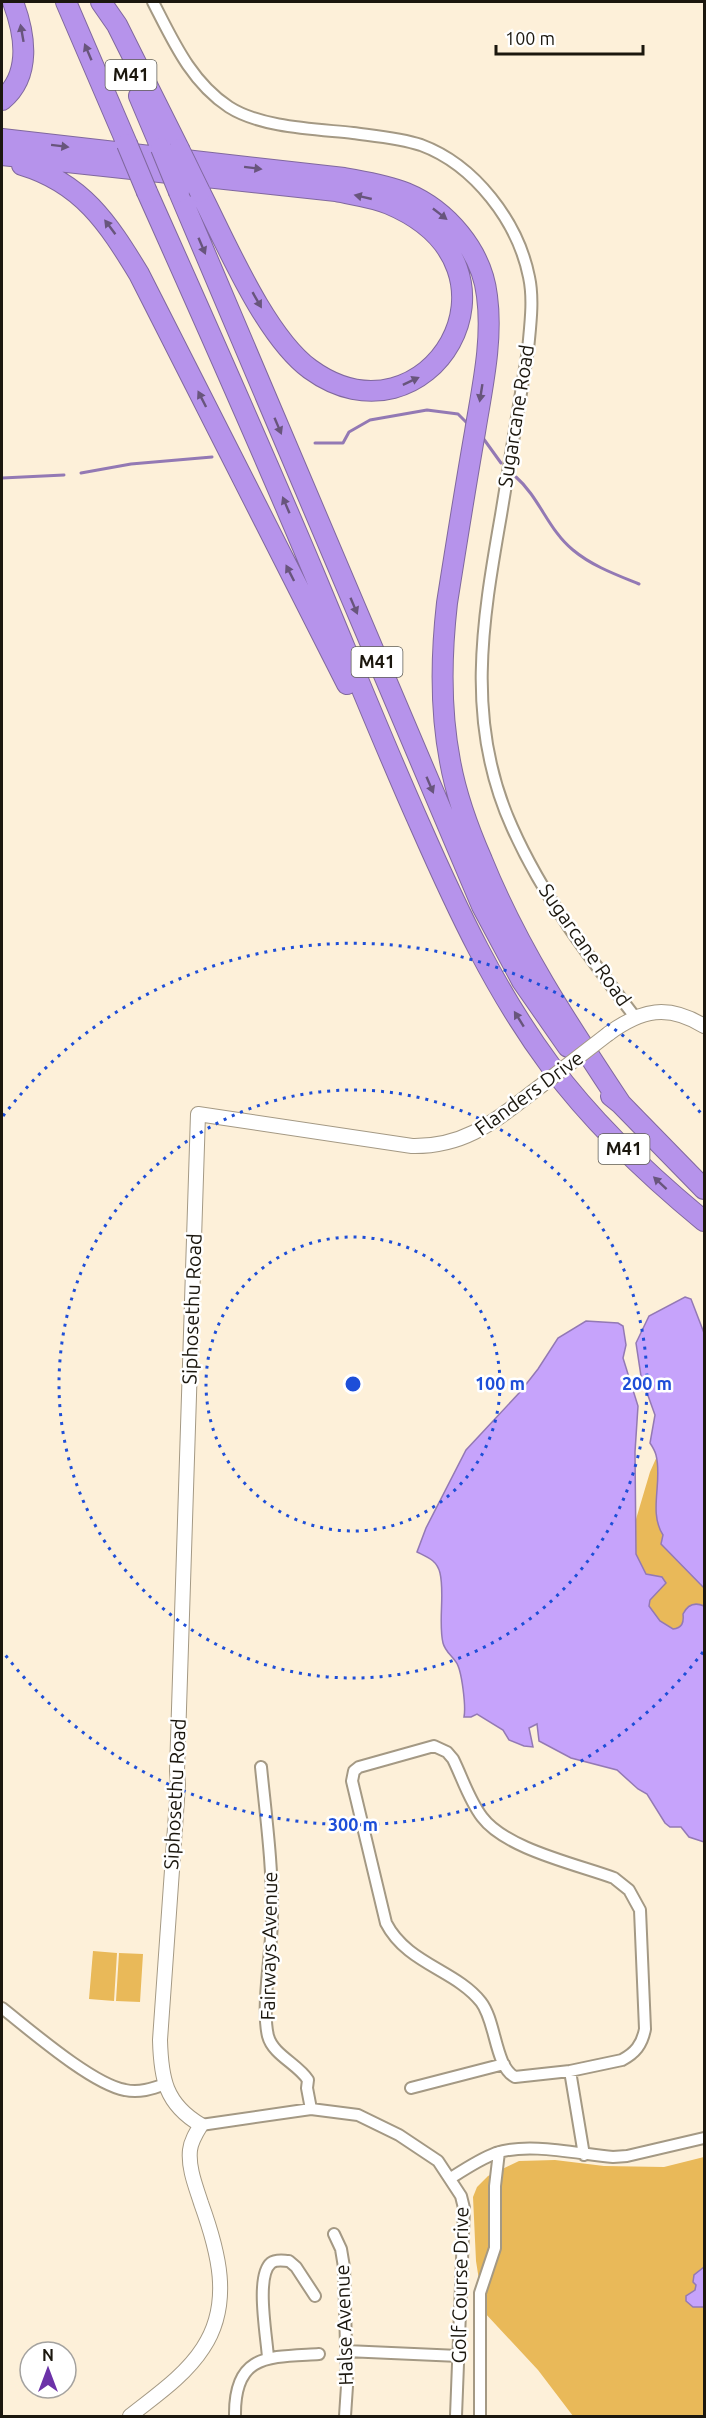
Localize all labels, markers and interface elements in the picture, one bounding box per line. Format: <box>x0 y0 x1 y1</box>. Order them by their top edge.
scale bar <box>496 18 643 56</box>
one-way arrow <box>17 23 26 42</box>
text: 100 m <box>505 28 555 48</box>
one-way arrow <box>83 42 93 60</box>
road number: M41 <box>106 60 156 90</box>
one-way arrow <box>50 142 69 151</box>
one-way arrow <box>244 163 263 172</box>
one-way arrow <box>354 191 372 201</box>
one-way arrow <box>432 207 448 220</box>
one-way arrow <box>104 220 116 235</box>
one-way arrow <box>197 238 207 256</box>
one-way arrow <box>251 292 262 308</box>
street label: Sugarcane Road <box>493 343 538 489</box>
one-way arrow <box>402 376 419 385</box>
one-way arrow <box>477 384 486 403</box>
one-way arrow <box>197 390 207 407</box>
one-way arrow <box>274 417 283 435</box>
one-way arrow <box>281 496 290 514</box>
one-way arrow <box>286 564 295 581</box>
one-way arrow <box>349 597 359 615</box>
road number: M41 <box>352 647 403 677</box>
one-way arrow <box>425 777 434 794</box>
street label: Sugarcane Road <box>535 879 636 1010</box>
one-way arrow <box>514 1011 525 1027</box>
street label: Flanders Drive <box>470 1046 587 1140</box>
road number: M41 <box>598 1134 650 1164</box>
one-way arrow <box>653 1177 667 1191</box>
street label: Siphosethu Road <box>177 1233 206 1385</box>
text: 100 m <box>475 1373 525 1393</box>
text: 200 m <box>622 1373 672 1393</box>
centre of rings <box>343 1374 363 1394</box>
street label: Siphosethu Road <box>159 1718 190 1870</box>
text: 300 m <box>328 1814 378 1834</box>
street label: Fairways Avenue <box>256 1871 281 2021</box>
street label: Golf Course Drive <box>447 2206 472 2364</box>
street label: Halse Avenue <box>330 2264 357 2386</box>
north arrow <box>18 2340 78 2400</box>
text: N <box>42 2346 54 2364</box>

